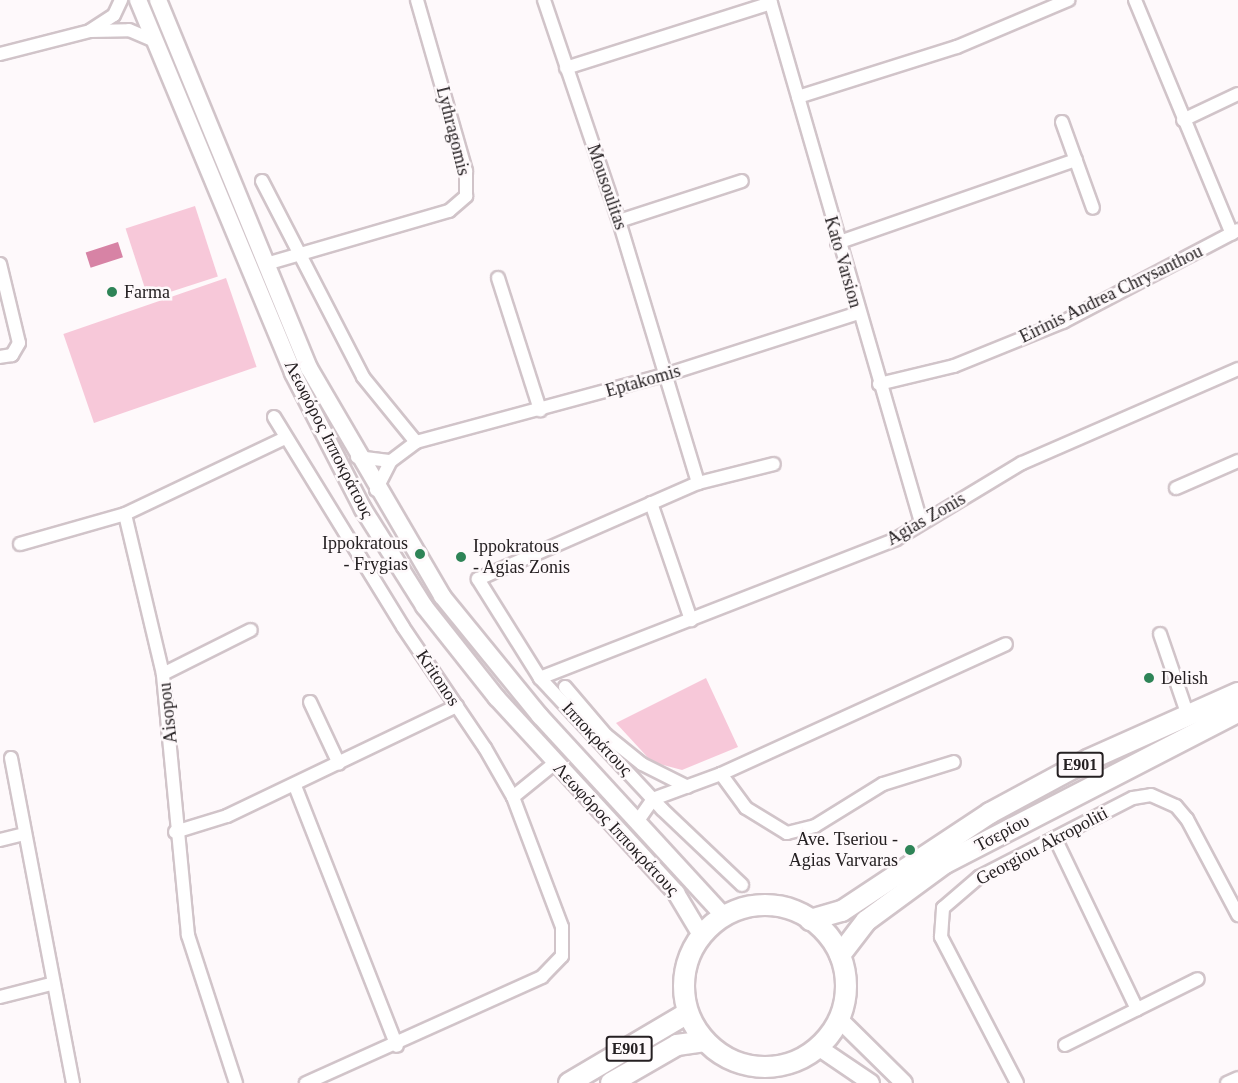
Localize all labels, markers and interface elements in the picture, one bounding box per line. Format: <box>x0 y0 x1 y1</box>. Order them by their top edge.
street label: Lythragomis <box>432 84 474 178</box>
street label: Mousoulitas <box>582 141 632 233</box>
street label: Kato Varsion <box>820 214 866 310</box>
street label: Eirinis Andrea Chrysanthou <box>1016 240 1206 348</box>
place label: Farma <box>124 281 170 303</box>
marker: Farma <box>105 285 119 299</box>
street label: Λεωφόρος Ιπποκράτους <box>280 356 378 522</box>
street label: Eptakomis <box>603 360 683 402</box>
street label: Agias Zonis <box>883 488 969 550</box>
place label: Ippokratous - Frygias <box>322 533 408 576</box>
place label: Ippokratous - Agias Zonis <box>473 536 571 578</box>
marker: Ippokratous - Frygias <box>413 547 427 561</box>
marker: Ippokratous - Agias Zonis <box>454 550 468 564</box>
street label: Kritonos <box>411 646 465 710</box>
place label: Delish <box>1161 667 1208 689</box>
marker: Delish <box>1142 671 1156 685</box>
street label: Aisopou <box>154 682 182 744</box>
street label: Ιπποκράτους <box>557 698 637 780</box>
road number: E901 <box>1056 752 1104 778</box>
street label: Λεωφόρος Ιπποκράτους <box>549 758 683 900</box>
street label: Georgiou Akropoliti <box>972 802 1112 890</box>
street label: Τσερίου <box>971 810 1033 856</box>
place label: Ave. Tseriou - Agias Varvaras <box>789 829 898 872</box>
marker: Ave. Tseriou - Agias Varvaras <box>903 843 917 857</box>
road number: E901 <box>605 1036 653 1062</box>

